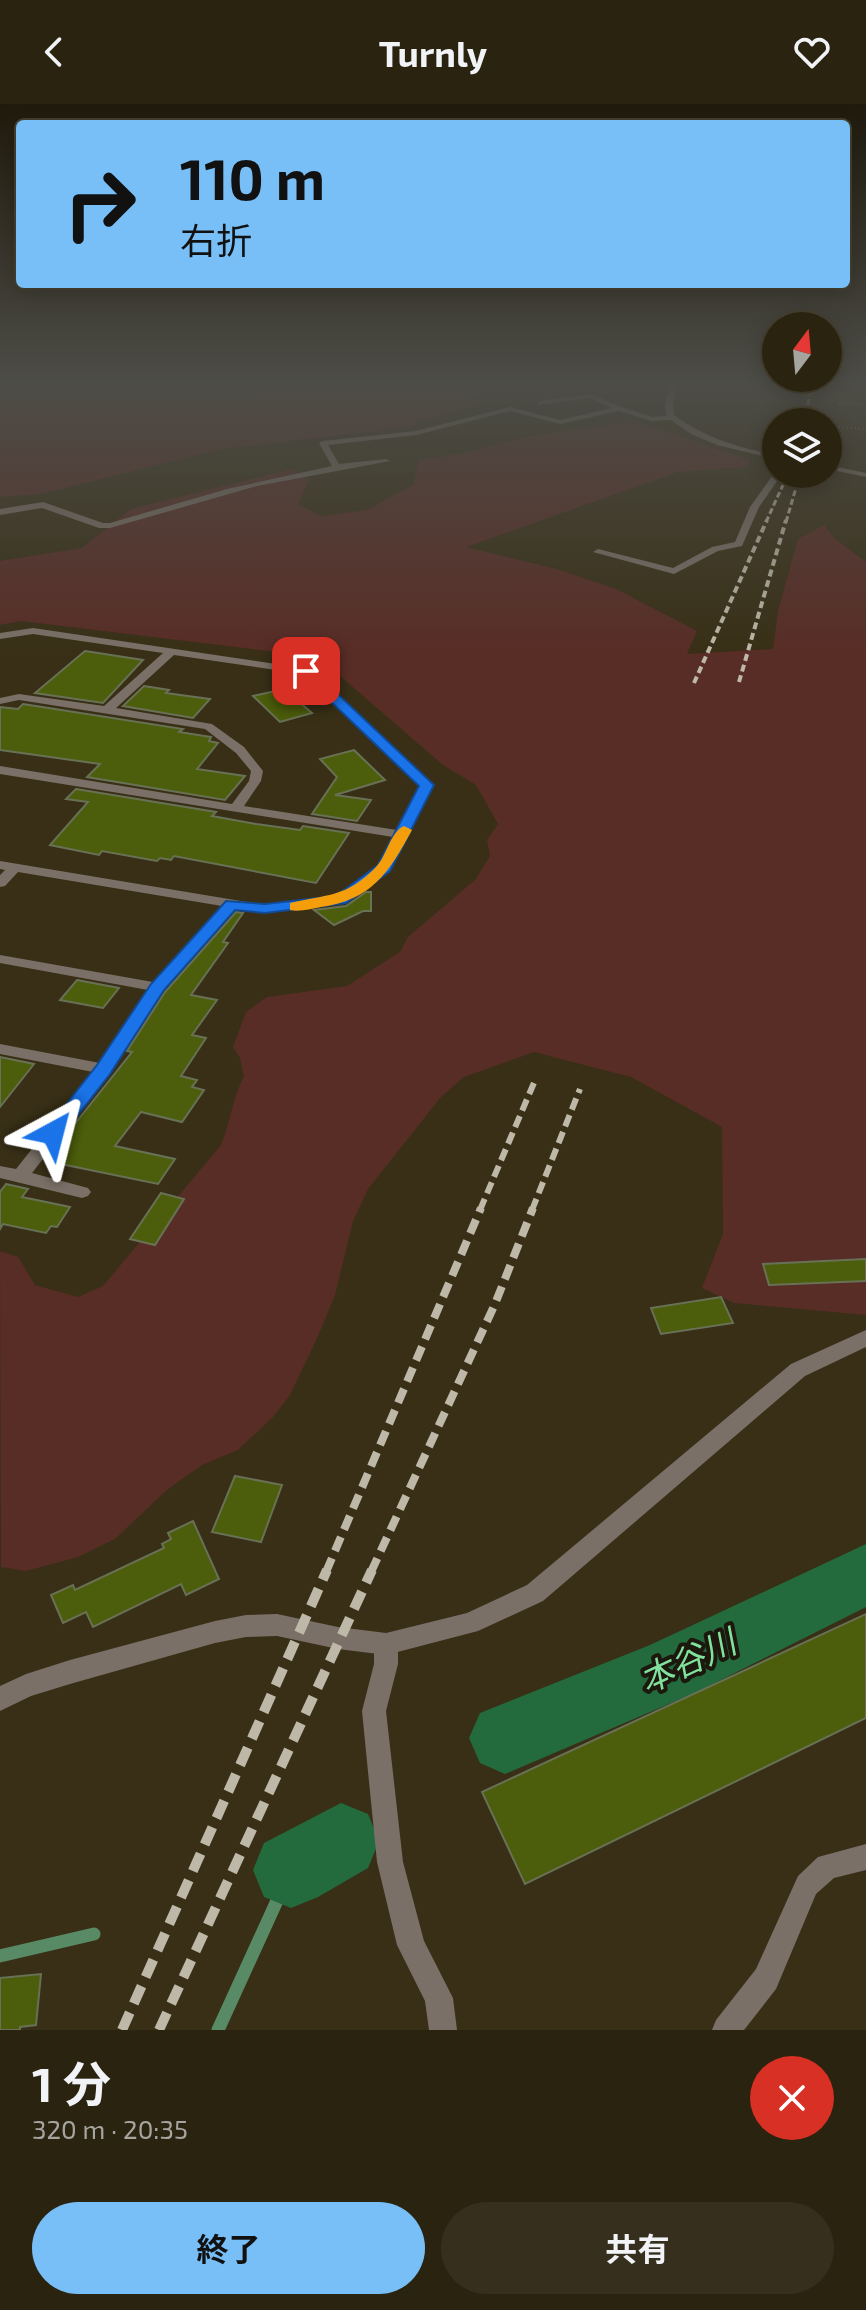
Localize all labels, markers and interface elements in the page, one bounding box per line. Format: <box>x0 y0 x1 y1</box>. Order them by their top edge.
icon: back <box>32 30 76 74</box>
icon: heart <box>790 30 834 74</box>
text: Turnly <box>379 31 487 74</box>
text: 110 m <box>180 144 325 211</box>
icon: right <box>48 152 152 256</box>
text: 右折 <box>180 218 252 261</box>
north arrow <box>762 312 842 392</box>
map controls <box>762 312 842 488</box>
button: layers <box>762 408 842 488</box>
pin <box>272 637 340 705</box>
icon: arrive <box>284 649 328 693</box>
position arrow <box>11 1091 95 1175</box>
water label: 本谷川 <box>632 1619 745 1700</box>
text: 1 分 <box>32 2054 111 2112</box>
button: close <box>750 2056 834 2140</box>
text: 320 m · 20:35 <box>32 2113 188 2144</box>
button: 終了 <box>32 2202 425 2294</box>
button: 共有 <box>441 2202 834 2294</box>

